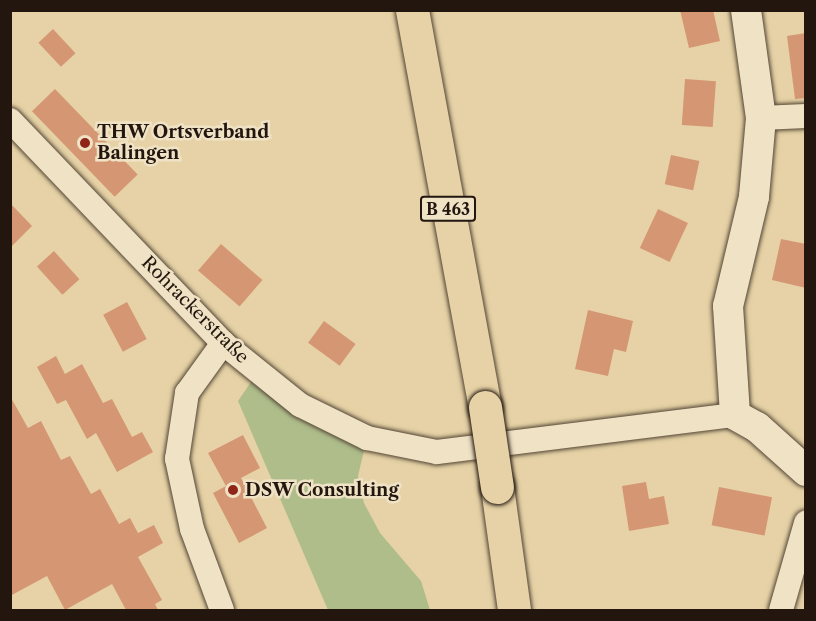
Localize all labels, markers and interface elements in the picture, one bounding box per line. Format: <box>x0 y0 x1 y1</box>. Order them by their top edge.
place label: THW Ortsverband Balingen <box>97 122 270 164</box>
marker: THW Ortsverband Balingen <box>78 136 92 150</box>
road number: B 463 <box>420 196 476 222</box>
street label: Rohrackerstraße <box>137 252 253 368</box>
place label: DSW Consulting <box>245 479 400 501</box>
marker: DSW Consulting <box>226 483 240 497</box>

